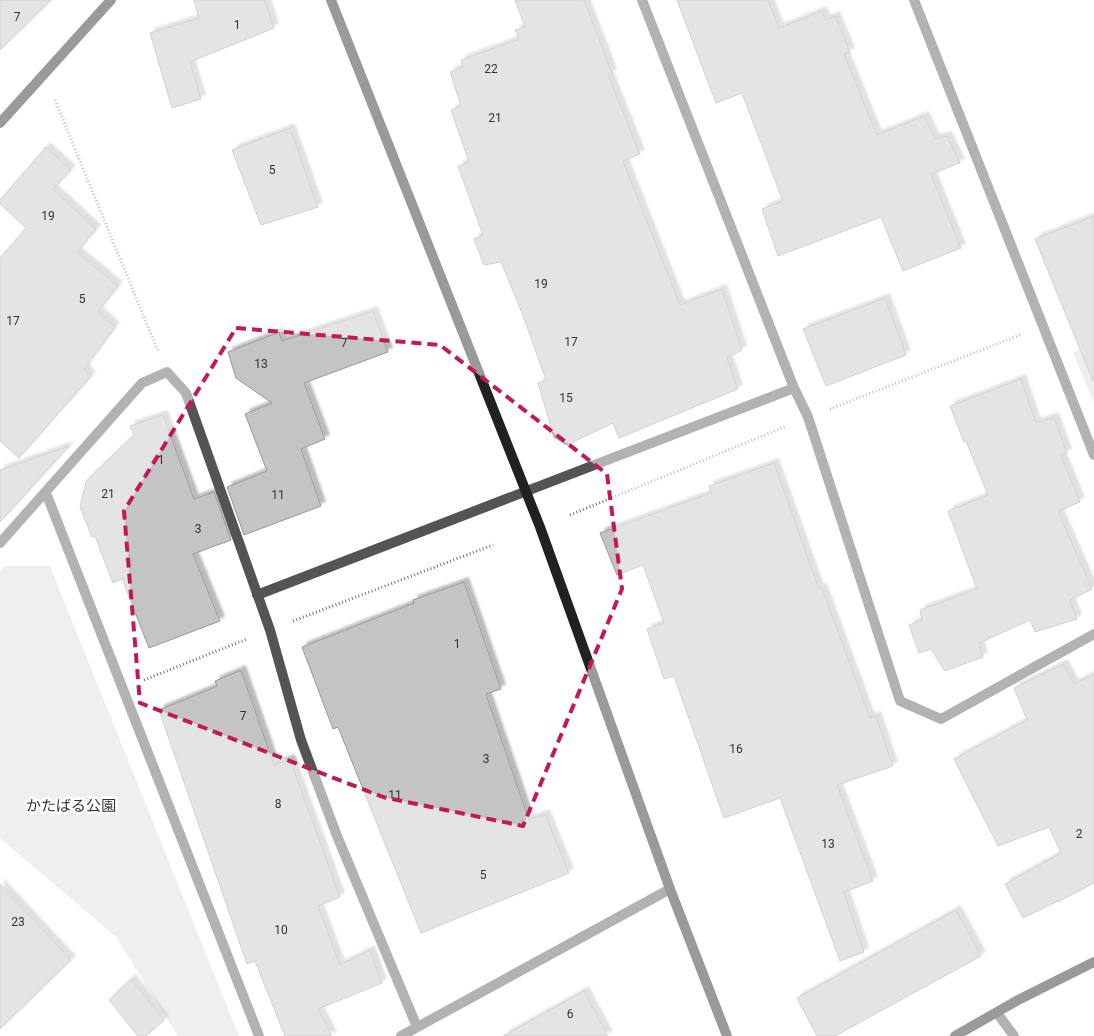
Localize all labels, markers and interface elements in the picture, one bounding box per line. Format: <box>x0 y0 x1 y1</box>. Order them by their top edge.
house number: 7 <box>14 10 21 24</box>
house number: 1 <box>234 18 240 32</box>
house number: 22 <box>484 62 498 76</box>
house number: 21 <box>488 111 502 125</box>
house number: 5 <box>269 163 276 177</box>
house number: 19 <box>41 209 55 223</box>
house number: 19 <box>534 277 548 291</box>
house number: 5 <box>79 292 86 306</box>
house number: 17 <box>6 314 20 328</box>
house number: 17 <box>564 335 578 349</box>
house number: 7 <box>341 336 348 350</box>
house number: 13 <box>254 357 268 371</box>
house number: 15 <box>559 391 573 405</box>
house number: 1 <box>158 453 164 467</box>
house number: 21 <box>101 487 115 501</box>
house number: 11 <box>271 488 285 502</box>
house number: 3 <box>195 522 201 536</box>
house number: 1 <box>454 637 460 651</box>
house number: 7 <box>240 709 247 723</box>
house number: 16 <box>729 742 743 756</box>
house number: 3 <box>483 752 489 766</box>
house number: 11 <box>388 788 402 802</box>
park label: かたばる公園 <box>26 797 116 815</box>
house number: 8 <box>275 797 282 811</box>
house number: 2 <box>1076 827 1083 841</box>
house number: 13 <box>821 837 835 851</box>
house number: 5 <box>480 868 487 882</box>
house number: 23 <box>11 915 25 929</box>
house number: 10 <box>274 923 288 937</box>
house number: 6 <box>567 1007 574 1021</box>

